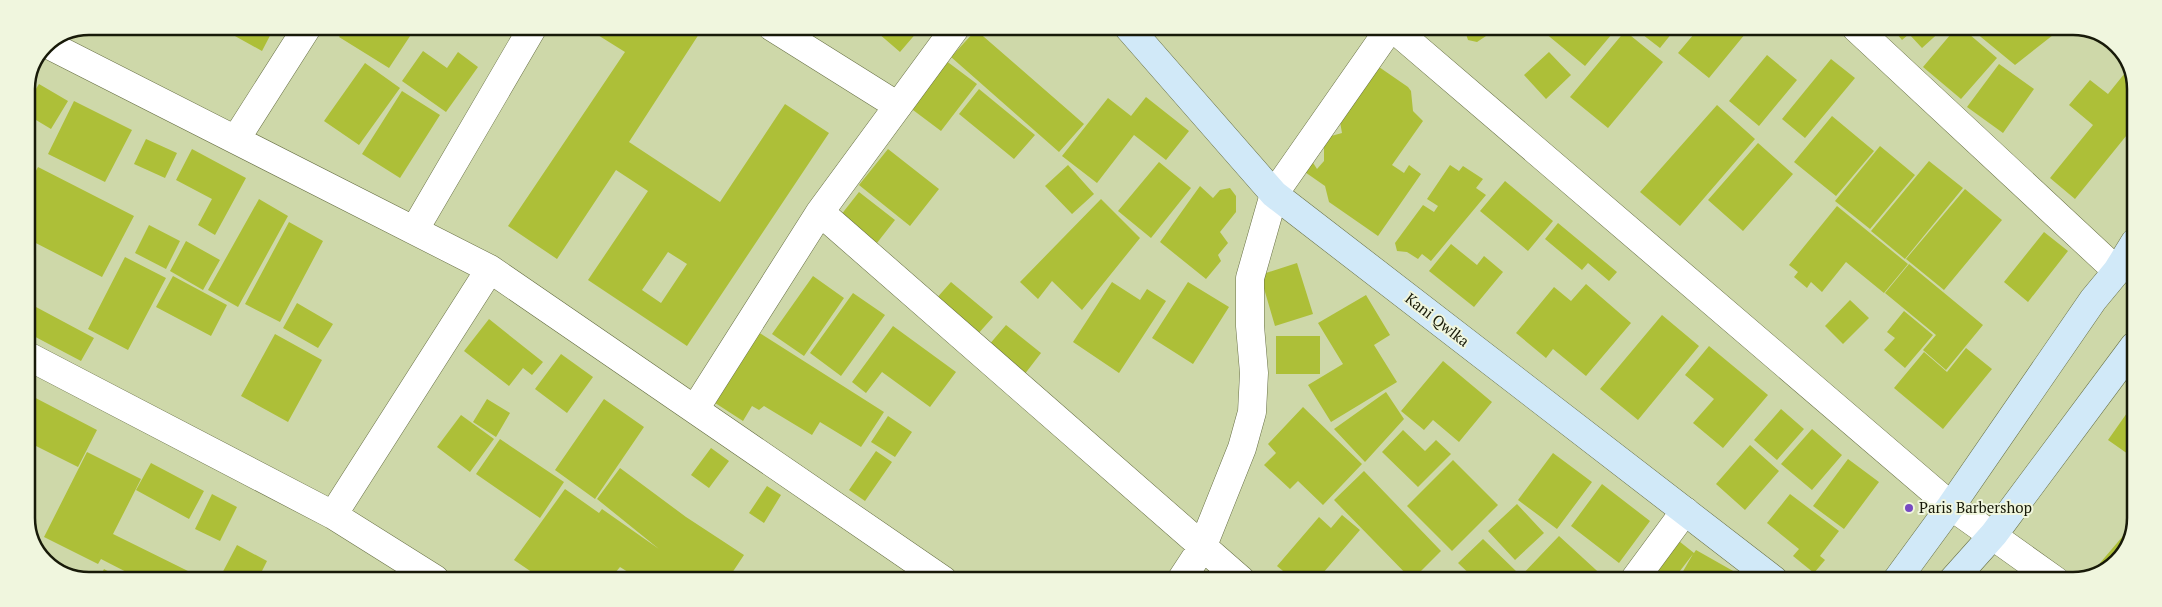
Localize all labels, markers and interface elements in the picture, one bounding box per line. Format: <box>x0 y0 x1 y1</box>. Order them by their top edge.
street label: Kani Qwlka <box>1401 288 1474 351</box>
place label: Paris Barbershop <box>1919 497 2032 517</box>
marker: Paris Barbershop <box>1903 502 1915 514</box>

